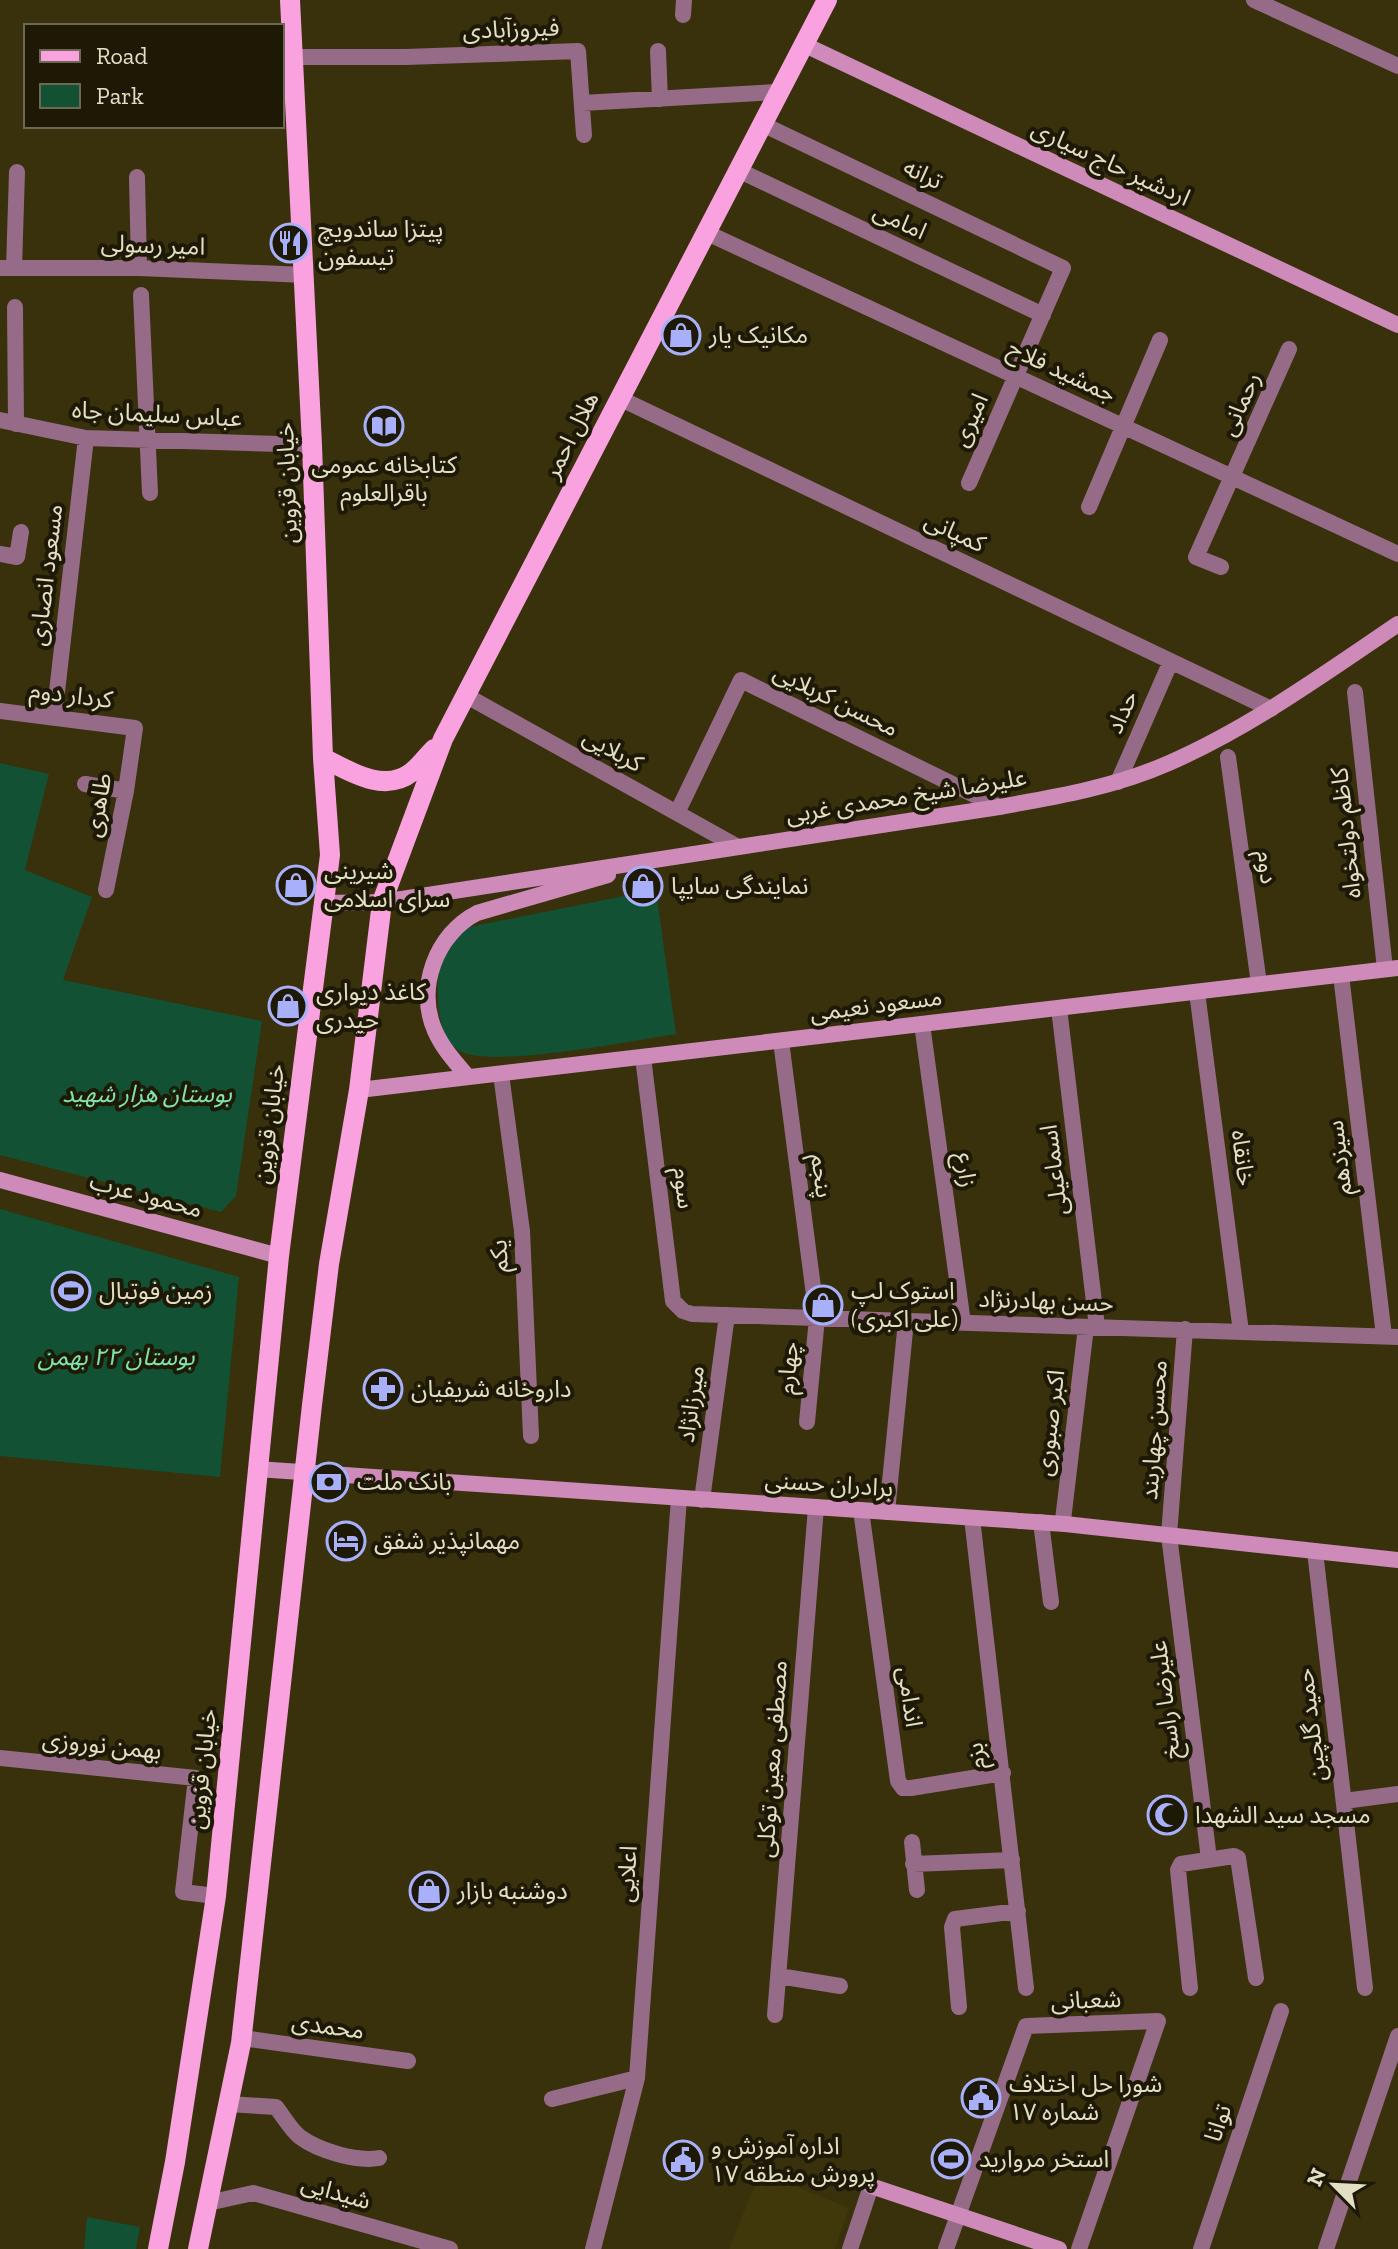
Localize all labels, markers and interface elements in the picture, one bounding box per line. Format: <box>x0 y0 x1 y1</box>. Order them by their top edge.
street label: فیروزآبادی <box>462 12 560 45</box>
legend <box>24 24 284 128</box>
text: Road <box>96 41 148 70</box>
text: Park <box>96 81 144 110</box>
street label: اردشیر حاج سیاری <box>1026 113 1195 215</box>
street label: ترانه <box>899 152 948 195</box>
street label: امامی <box>869 196 932 245</box>
place label: پیتزا ساندویچ تیسفون <box>318 214 443 271</box>
restaurant icon: پیتزا ساندویچ تیسفون <box>269 222 311 264</box>
street label: امیر رسولی <box>100 228 206 261</box>
shop icon: مکانیک یار <box>660 314 702 356</box>
place label: مکانیک یار <box>708 320 808 349</box>
street label: جمشید فلاح <box>1002 333 1121 411</box>
street label: رحمانی <box>1213 367 1266 440</box>
street label: هلال احمر <box>536 387 605 484</box>
street label: امیری <box>945 389 994 451</box>
street label: عباس سلیمان جاه <box>71 395 243 432</box>
library icon: کتابخانه عمومی باقرالعلوم <box>363 405 405 447</box>
street label: خیابان قزوین <box>270 422 303 544</box>
place label: کتابخانه عمومی باقرالعلوم <box>311 450 458 511</box>
street label: مسعود انصاری <box>22 502 69 648</box>
street label: کمپانی <box>920 505 991 560</box>
street label: محسن کربلایی <box>769 657 904 742</box>
street label: کردار دوم <box>27 675 116 718</box>
street label: حداد <box>1099 686 1144 738</box>
street label: کربلایی <box>578 721 649 778</box>
street label: علیرضا شیخ محمدی غربی <box>784 762 1029 832</box>
street label: کاظم دولتخواه <box>1324 765 1370 900</box>
street label: طاهری <box>78 771 117 839</box>
street label: دوم <box>1247 848 1284 886</box>
place label: شیرینی سرای اسلامی <box>324 856 450 913</box>
shop icon: شیرینی سرای اسلامی <box>275 864 317 906</box>
shop icon: نمایندگی سایپا <box>622 865 664 907</box>
place label: نمایندگی سایپا <box>671 871 808 901</box>
place label: کاغذ دیواری حیدری <box>316 977 427 1034</box>
street label: مسعود نعیمی <box>808 982 944 1027</box>
shop icon: کاغذ دیواری حیدری <box>267 985 309 1027</box>
street label: خیابان قزوین <box>247 1062 290 1186</box>
park label: بوستان هزار شهید <box>62 1079 232 1108</box>
street label: سیزدهم <box>1320 1119 1360 1197</box>
street label: اسماعیلی <box>1034 1123 1073 1217</box>
street label: خانقاه <box>1226 1128 1261 1188</box>
street label: زارع <box>947 1151 983 1190</box>
street label: پنجم <box>802 1152 840 1200</box>
street label: سوم <box>664 1165 701 1211</box>
street label: محمود عرب <box>87 1166 206 1223</box>
street label: یکم <box>483 1239 517 1273</box>
sports icon: زمین فوتبال <box>50 1270 92 1312</box>
place label: زمین فوتبال <box>99 1276 213 1305</box>
place label: استوک لپ (علی اکبری) <box>851 1276 958 1333</box>
shop icon: استوک لپ (علی اکبری) <box>802 1284 844 1326</box>
street label: حسن بهادرنژاد <box>978 1284 1114 1317</box>
street label: چهارم <box>771 1340 808 1396</box>
park label: بوستان ۲۲ بهمن <box>37 1342 195 1371</box>
street label: محسن چهاربند <box>1134 1359 1174 1501</box>
street label: ميرزانژاد <box>671 1364 710 1444</box>
pharmacy icon: داروخانه شریفیان <box>362 1368 404 1410</box>
street label: اکبر صبوری <box>1029 1368 1070 1478</box>
place label: داروخانه شریفیان <box>411 1374 571 1403</box>
bank icon: بانک ملت <box>308 1461 350 1503</box>
street label: برادران حسنی <box>764 1465 894 1502</box>
place label: بانک ملت <box>357 1467 452 1496</box>
hotel icon: مهمانپذیر شفق <box>325 1520 367 1562</box>
place label: مهمانپذیر شفق <box>374 1526 520 1556</box>
street label: علیرضا راسخ <box>1143 1639 1189 1761</box>
street label: مصطفی معین توکلی <box>750 1659 793 1859</box>
street label: اندامی <box>892 1665 929 1729</box>
street label: حمید گلچین <box>1289 1667 1333 1783</box>
street label: خیابان قزوین <box>181 1707 222 1831</box>
street label: بهمن نوروزی <box>41 1724 163 1765</box>
street label: بزم <box>959 1741 995 1771</box>
mosque icon: مسجد سید الشهدا <box>1146 1794 1188 1836</box>
place label: مسجد سید الشهدا <box>1195 1800 1371 1829</box>
street label: اعلایی <box>610 1845 643 1903</box>
shop icon: دوشنبه بازار <box>408 1870 450 1912</box>
place label: دوشنبه بازار <box>456 1876 568 1905</box>
street label: شعبانی <box>1050 1984 1122 2015</box>
street label: محمدی <box>290 2006 366 2045</box>
place label: شورا حل اختلاف شماره ۱۷ <box>1009 2069 1162 2126</box>
public building icon: شورا حل اختلاف شماره ۱۷ <box>960 2077 1002 2119</box>
street label: توانا <box>1198 2100 1237 2145</box>
place label: اداره آموزش و پرورش منطقه ۱۷ <box>711 2131 875 2189</box>
sports icon: استخر مروارید <box>930 2138 972 2180</box>
public building icon: اداره آموزش و پرورش منطقه ۱۷ <box>662 2139 704 2181</box>
place label: استخر مروارید <box>979 2144 1109 2173</box>
north arrow <box>1294 2145 1374 2225</box>
text: N <box>1300 2164 1332 2190</box>
street label: شیدایی <box>298 2168 374 2215</box>

